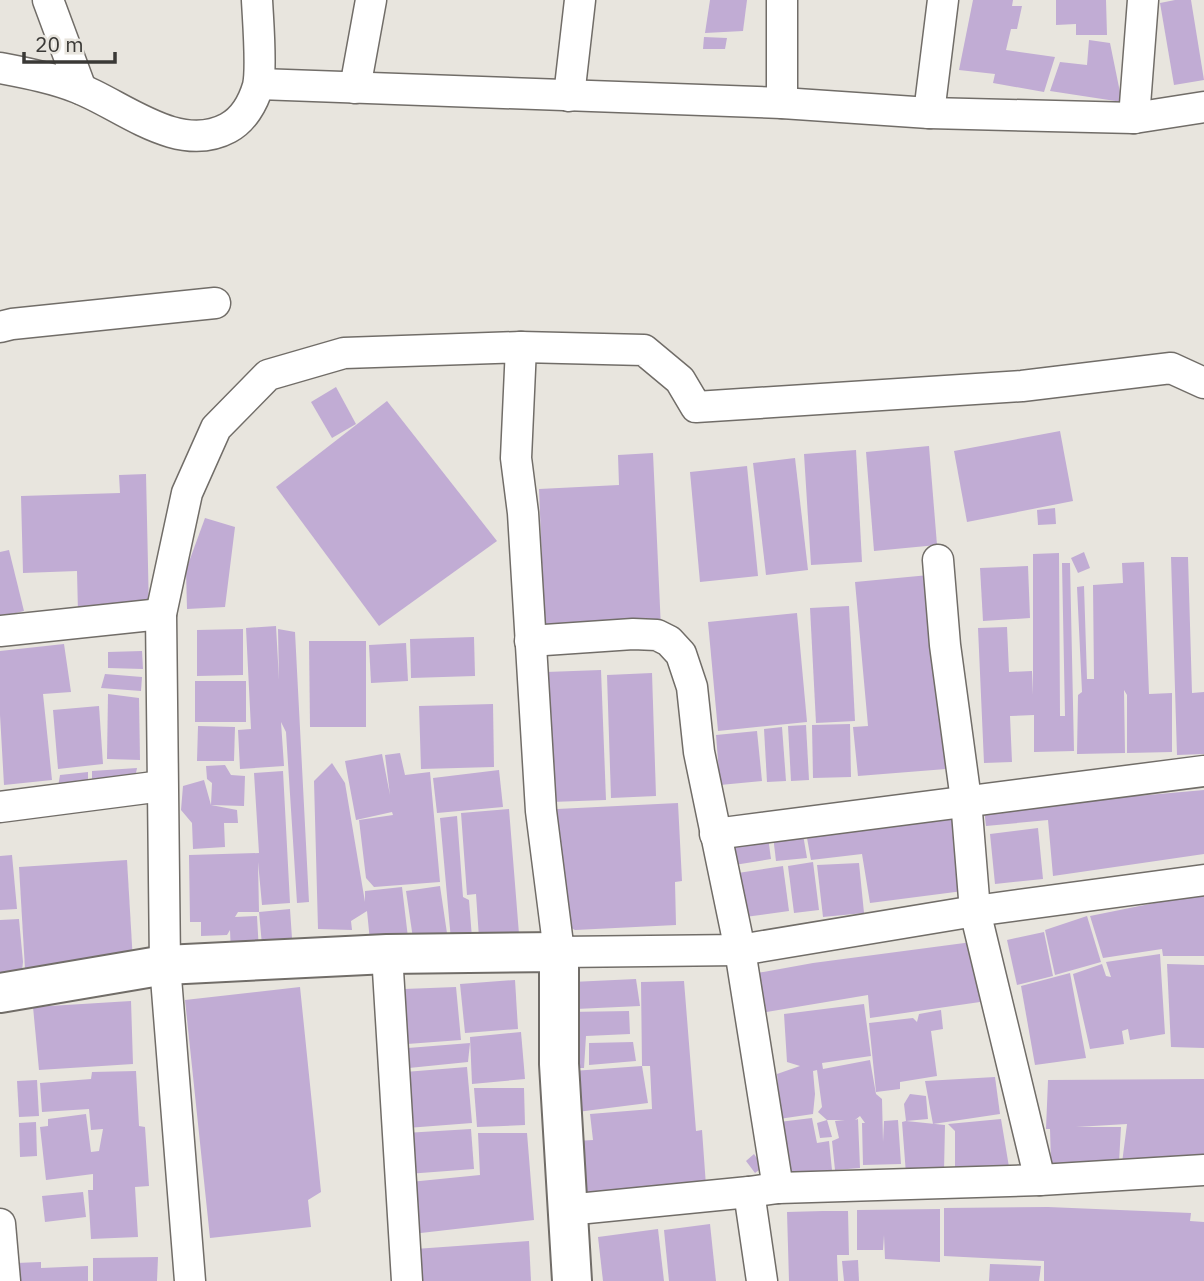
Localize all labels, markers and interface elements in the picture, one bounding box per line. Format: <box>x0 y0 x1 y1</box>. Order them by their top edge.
scale bar <box>24 21 116 65</box>
text: 20 m <box>35 30 84 58</box>

